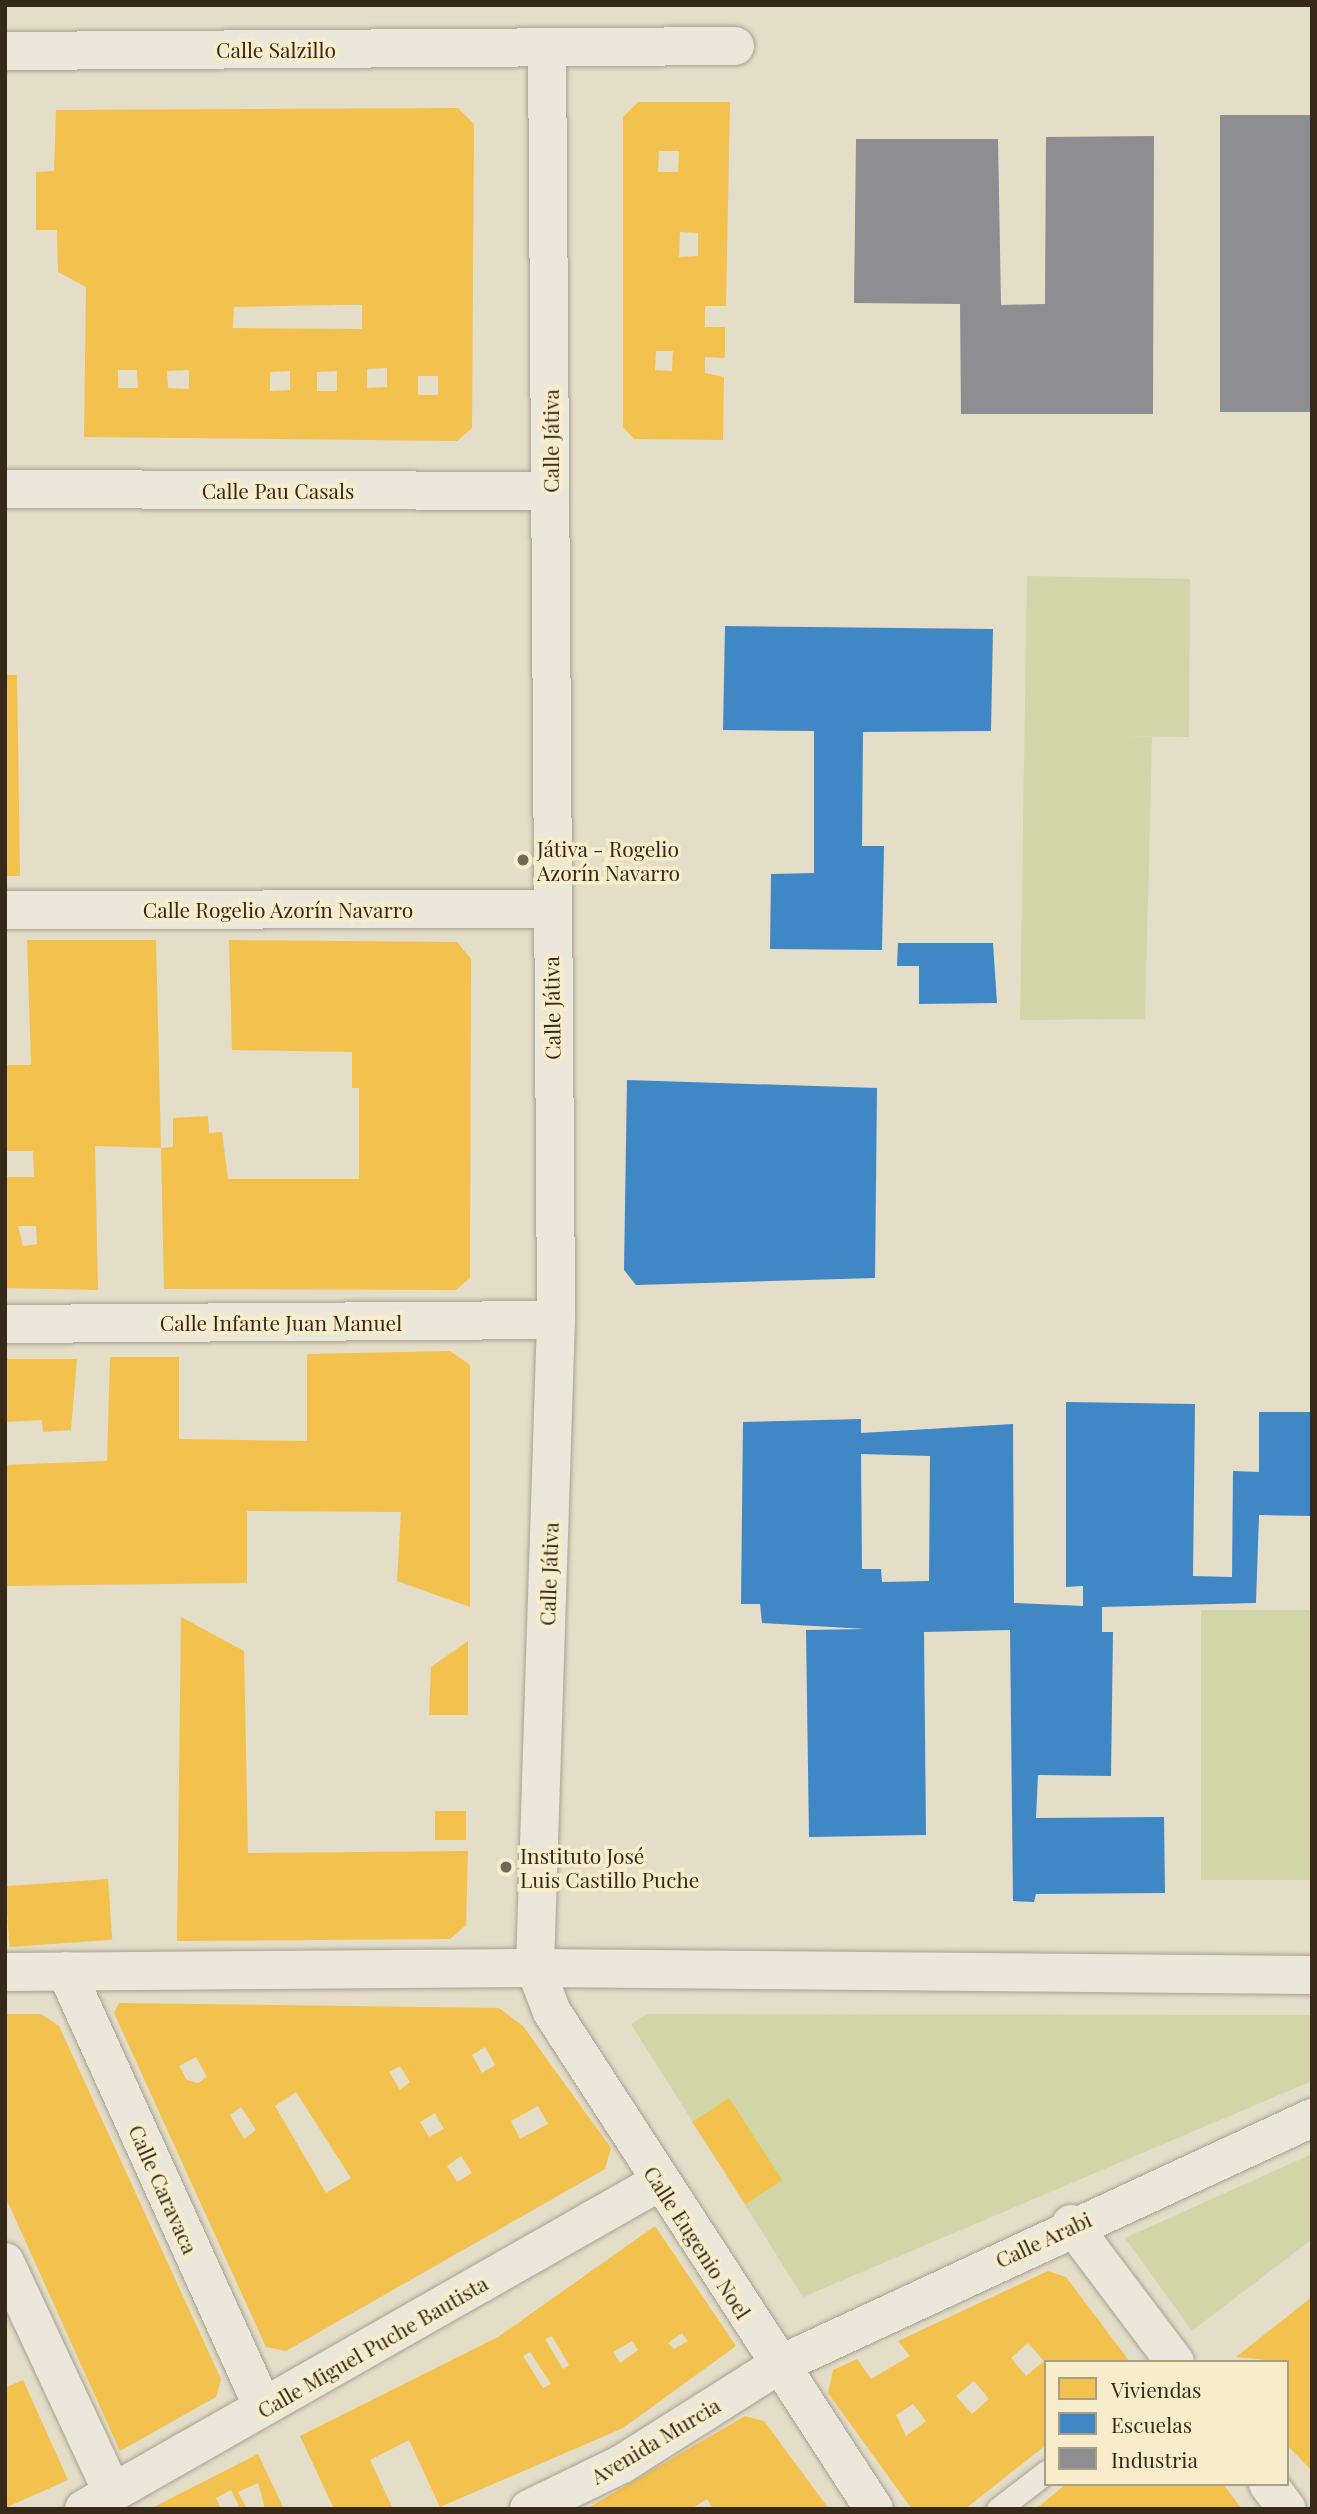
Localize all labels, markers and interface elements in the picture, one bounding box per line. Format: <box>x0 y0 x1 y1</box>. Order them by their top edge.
street label: Calle Salzillo <box>216 36 336 62</box>
street label: Calle Játiva <box>537 389 563 493</box>
street label: Calle Pau Casals <box>202 477 354 503</box>
place label: Játiva - Rogelio Azorín Navarro <box>537 835 680 885</box>
marker: Játiva - Rogelio Azorín Navarro <box>515 852 531 868</box>
street label: Calle Rogelio Azorín Navarro <box>142 896 414 922</box>
street label: Calle Játiva <box>537 956 565 1060</box>
street label: Calle Infante Juan Manuel <box>160 1309 402 1335</box>
street label: Calle Játiva <box>534 1522 562 1626</box>
place label: Instituto José Luis Castillo Puche <box>520 1842 699 1892</box>
marker: Instituto José Luis Castillo Puche <box>498 1859 514 1875</box>
street label: Calle Caravaca <box>124 2121 204 2257</box>
street label: Calle Eugenio Noel <box>639 2161 757 2323</box>
street label: Calle Arabi <box>991 2206 1095 2272</box>
street label: Calle Miguel Puche Bautista <box>252 2270 492 2422</box>
legend <box>1044 2360 1289 2486</box>
text: Viviendas <box>1111 2375 1201 2403</box>
street label: Avenida Murcia <box>586 2391 724 2489</box>
text: Escuelas <box>1111 2410 1192 2438</box>
text: Industria <box>1111 2445 1198 2473</box>

